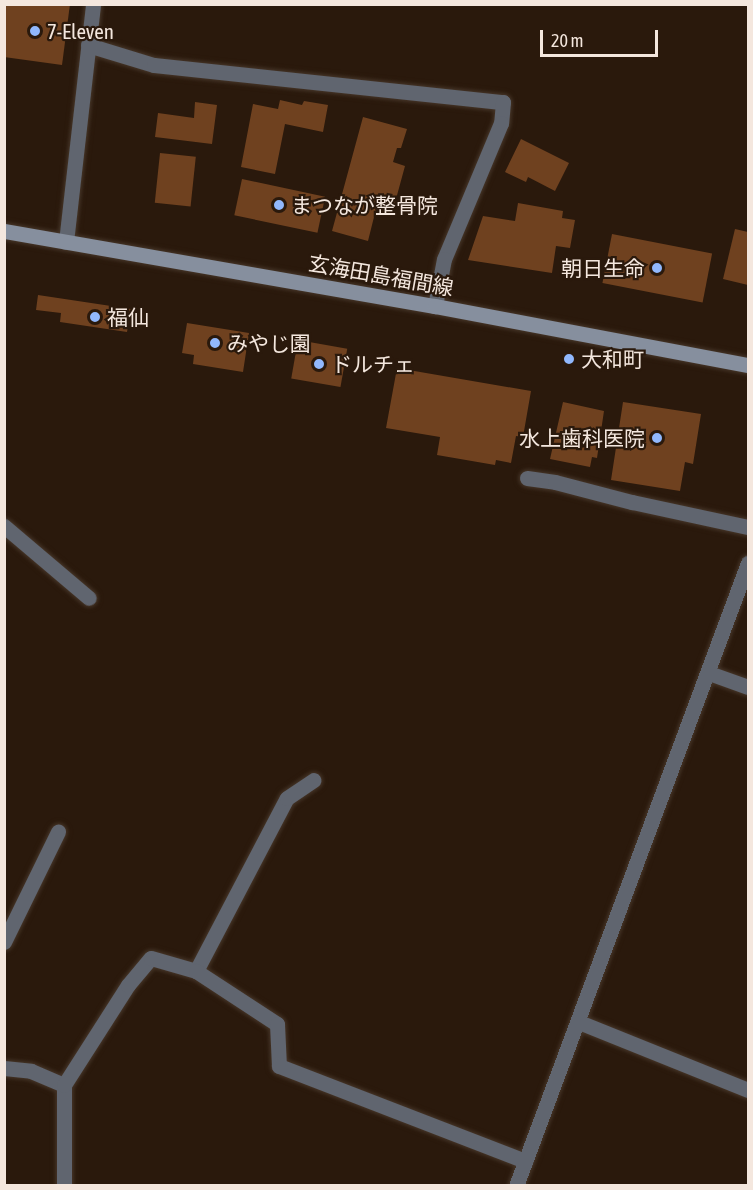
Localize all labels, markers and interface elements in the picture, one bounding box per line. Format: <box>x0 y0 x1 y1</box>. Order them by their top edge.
place label: 7-Eleven <box>47 18 114 44</box>
scale bar <box>543 18 662 56</box>
marker: 7-Eleven <box>28 24 42 38</box>
text: 20 m <box>551 30 583 51</box>
place label: まつなが整骨院 <box>291 192 438 218</box>
marker: まつなが整骨院 <box>272 198 286 212</box>
street label: 玄海田島福間線 <box>306 250 456 300</box>
place label: 朝日生命 <box>561 255 645 281</box>
marker: 朝日生命 <box>650 261 664 275</box>
place label: 福仙 <box>107 304 149 330</box>
marker: 福仙 <box>88 310 102 324</box>
place label: みやじ園 <box>227 330 311 356</box>
marker: みやじ園 <box>208 336 222 350</box>
place label: 大和町 <box>581 346 644 372</box>
place label: ドルチェ <box>331 351 415 377</box>
marker: 大和町 <box>562 352 576 366</box>
marker: ドルチェ <box>312 357 326 371</box>
place label: 水上歯科医院 <box>519 425 645 451</box>
marker: 水上歯科医院 <box>650 431 664 445</box>

